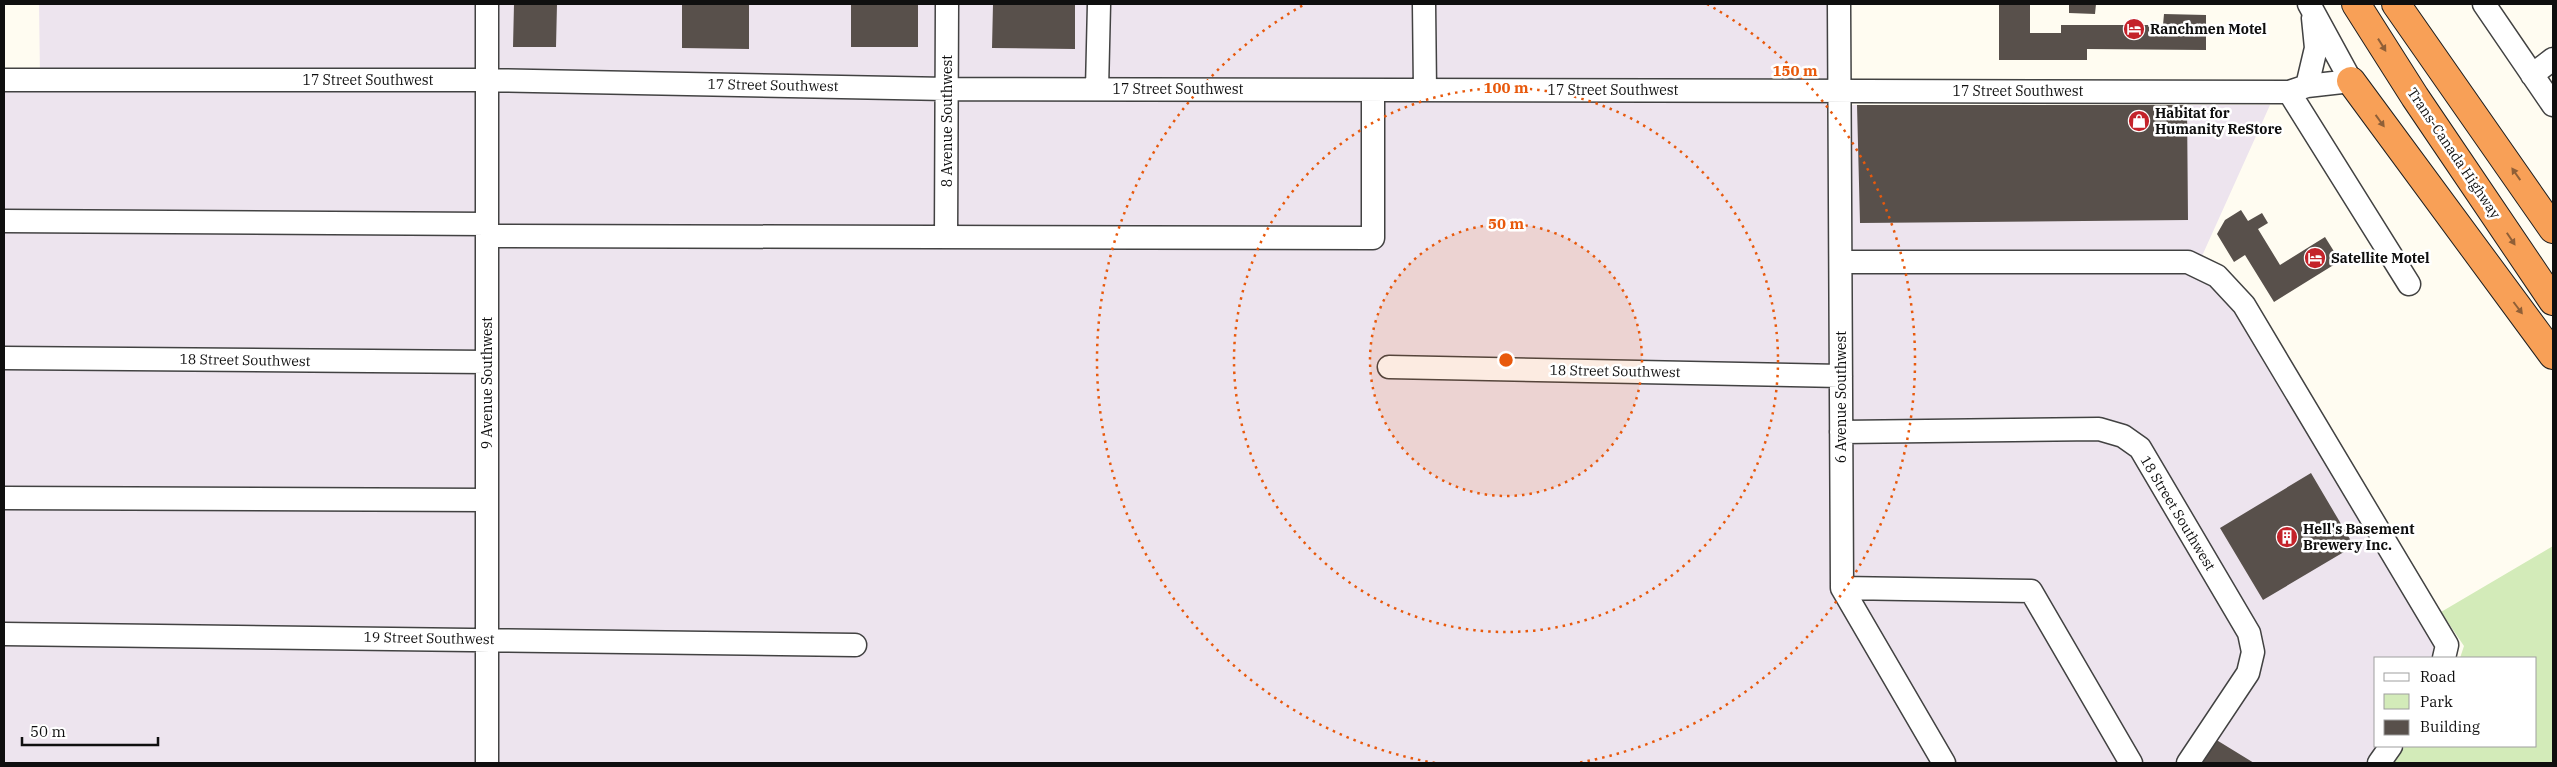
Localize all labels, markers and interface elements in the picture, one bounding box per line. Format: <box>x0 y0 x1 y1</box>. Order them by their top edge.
hotel icon: Ranchmen Motel <box>2122 17 2146 41</box>
place label: Ranchmen Motel <box>2150 20 2267 38</box>
one-way arrow <box>2378 38 2387 52</box>
street label: 8 Avenue Southwest <box>938 55 956 187</box>
text: 150 m <box>1772 61 1818 80</box>
street label: 17 Street Southwest <box>303 71 434 89</box>
street label: 17 Street Southwest <box>707 75 839 95</box>
text: 100 m <box>1483 78 1529 97</box>
street label: 17 Street Southwest <box>1113 80 1244 98</box>
street label: 17 Street Southwest <box>1548 81 1679 99</box>
street label: 17 Street Southwest <box>1953 82 2084 100</box>
street label: Trans-Canada Highway <box>2403 84 2505 222</box>
place label: Habitat for Humanity ReStore <box>2155 104 2282 138</box>
shop icon: Habitat for Humanity ReStore <box>2127 109 2151 133</box>
one-way arrow <box>2375 114 2385 128</box>
one-way arrow <box>2511 167 2521 181</box>
text: 50 m <box>1488 214 1524 233</box>
one-way arrow <box>2506 232 2516 245</box>
hotel icon: Satellite Motel <box>2303 246 2327 270</box>
place label: Satellite Motel <box>2331 249 2430 267</box>
one-way arrow <box>2513 301 2523 315</box>
street label: 9 Avenue Southwest <box>478 317 496 449</box>
street label: 6 Avenue Southwest <box>1832 331 1850 463</box>
street label: 18 Street Southwest <box>179 350 311 370</box>
centre of rings <box>1497 351 1515 369</box>
street label: 18 Street Southwest <box>1549 361 1681 381</box>
street label: 18 Street Southwest <box>2137 452 2219 574</box>
place label: Hell's Basement Brewery Inc. <box>2303 520 2414 554</box>
building icon: Hell's Basement Brewery Inc. <box>2275 525 2299 549</box>
street label: 19 Street Southwest <box>363 628 495 648</box>
legend <box>2374 657 2537 747</box>
text: Road <box>2420 667 2456 686</box>
text: Park <box>2420 692 2453 711</box>
scale bar <box>22 714 159 746</box>
text: Building <box>2420 717 2480 736</box>
text: 50 m <box>30 722 66 741</box>

